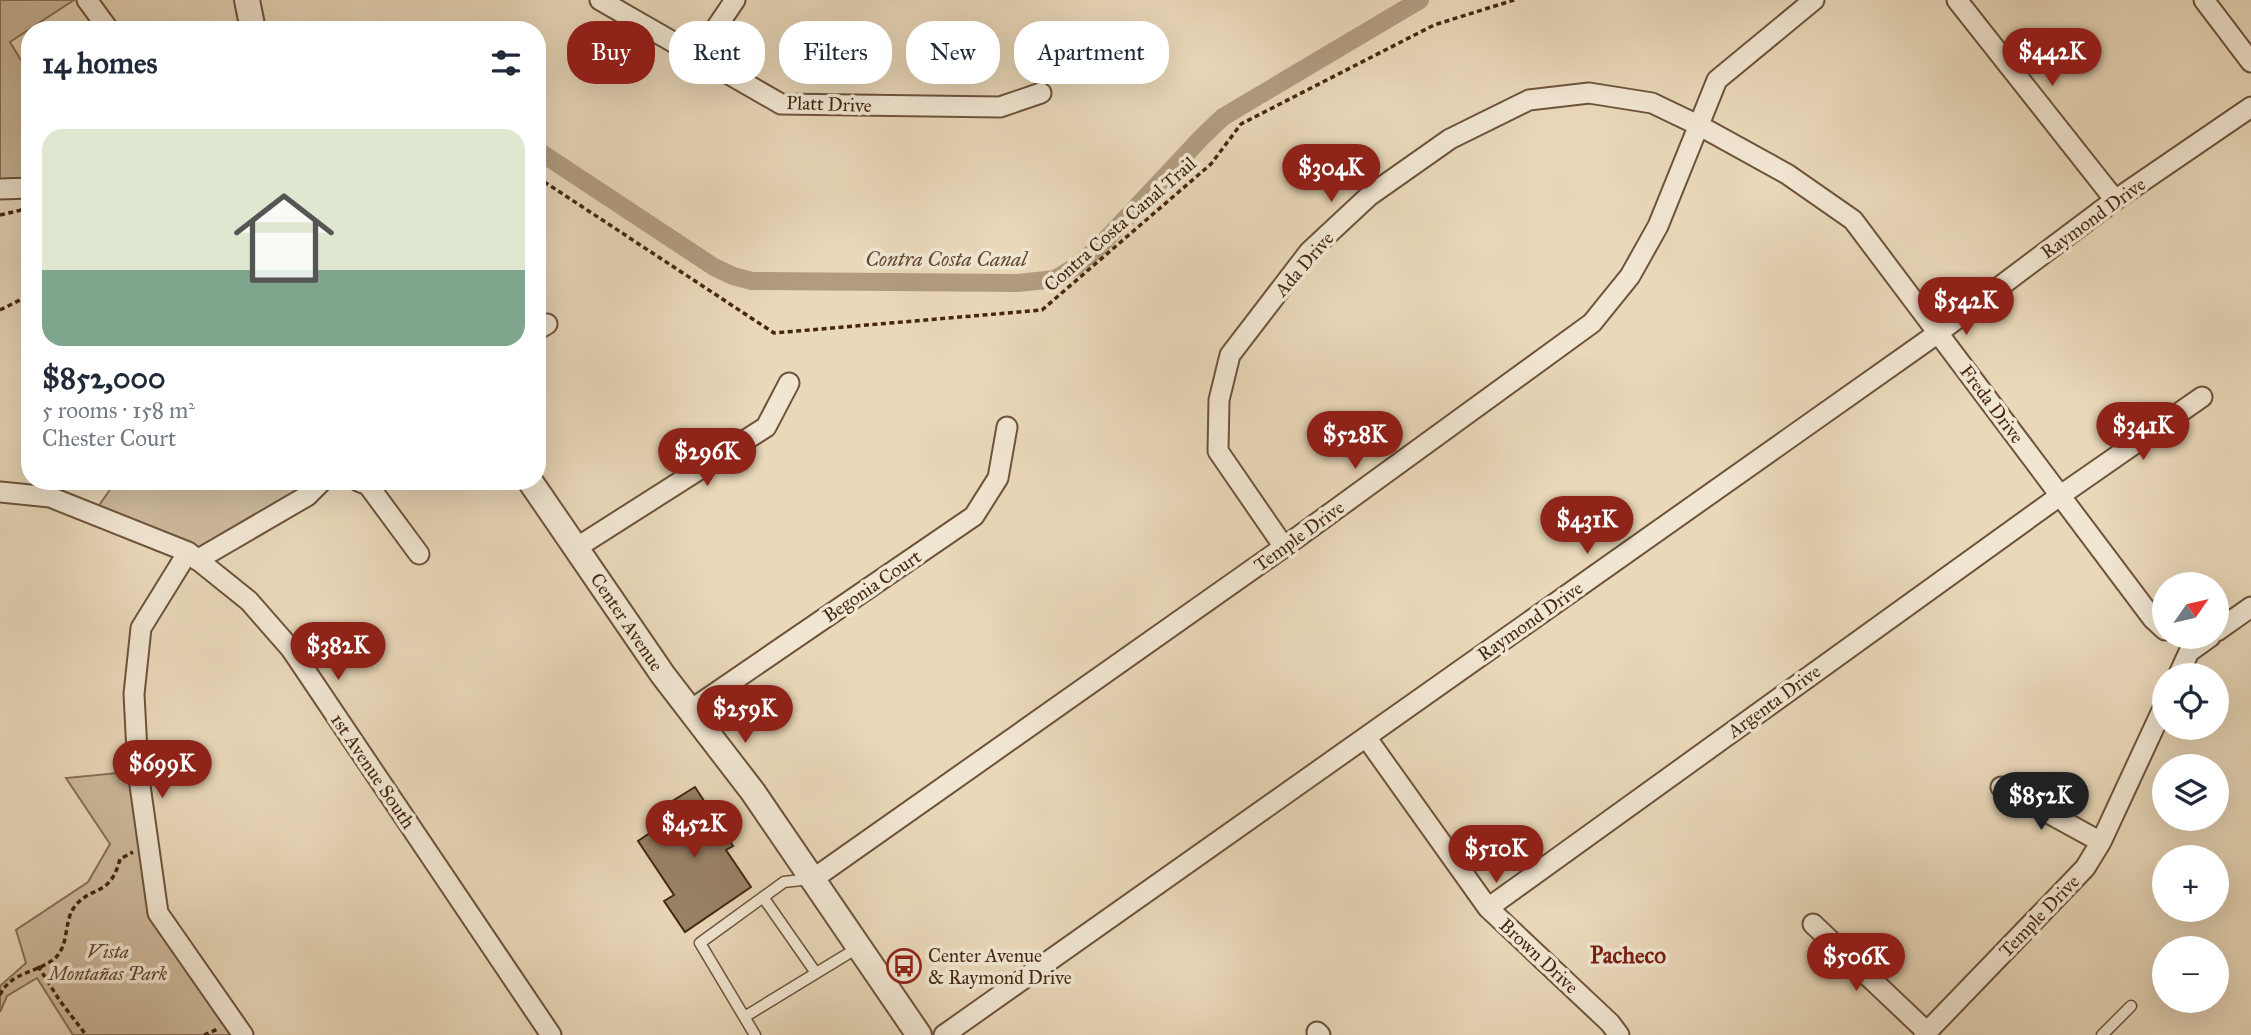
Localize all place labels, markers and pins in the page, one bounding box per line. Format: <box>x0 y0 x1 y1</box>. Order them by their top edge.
pin: $442K <box>2003 28 2101 88</box>
pin: $304K <box>1282 144 1380 204</box>
pin: $542K <box>1917 278 2015 337</box>
pin: $341K <box>2094 402 2192 462</box>
pin: $528K <box>1306 412 1404 471</box>
pin: $296K <box>658 428 756 488</box>
pin: $431K <box>1538 496 1636 556</box>
pin: $382K <box>289 622 387 682</box>
pin: $259K <box>696 686 794 745</box>
pin: $699K <box>113 740 211 800</box>
pin: $852K <box>1992 772 2090 832</box>
pin: $452K <box>645 800 743 860</box>
pin: $510K <box>1447 826 1545 885</box>
pin: $506K <box>1807 934 1905 993</box>
place label: Center Avenue & Raymond Drive <box>928 944 1072 989</box>
bus stop icon: Center Avenue & Raymond Drive <box>885 947 923 985</box>

